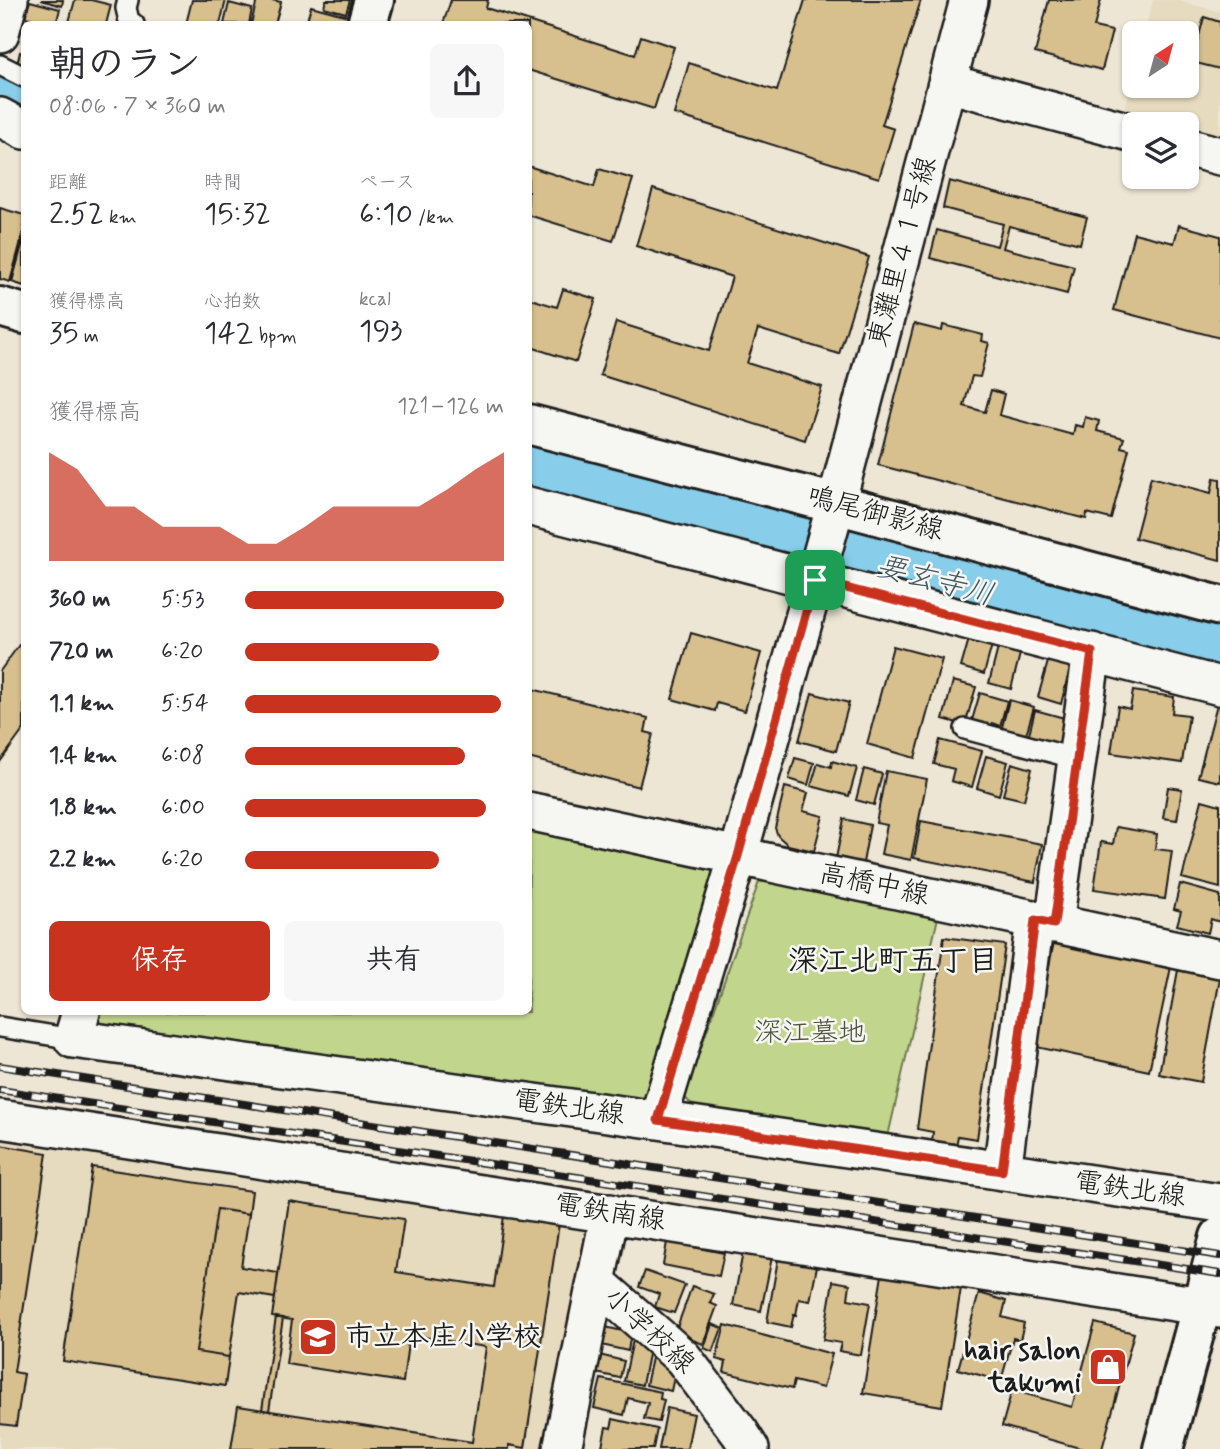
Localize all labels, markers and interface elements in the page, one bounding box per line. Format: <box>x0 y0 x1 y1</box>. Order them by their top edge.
north arrow <box>1122 21 1199 98</box>
map controls <box>1122 21 1199 189</box>
text: 朝のラン <box>49 41 201 90</box>
button: share <box>430 44 504 118</box>
text: 08:06 · 7 × 360 m <box>49 92 226 122</box>
button: layers <box>1122 112 1199 189</box>
street label: 東灘里４１号線 <box>860 153 946 351</box>
text: 距離 <box>49 170 87 195</box>
text: 時間 <box>204 170 242 195</box>
text: ペース <box>359 170 415 195</box>
text: 2.52 <box>49 195 104 234</box>
text: 15:32 <box>204 195 271 234</box>
text: 6:10 <box>359 195 413 234</box>
text: km <box>104 205 137 230</box>
text: /km <box>413 205 454 230</box>
text: kcal <box>359 287 391 312</box>
text: 獲得標高 <box>49 289 125 314</box>
text: 心拍数 <box>204 289 261 314</box>
text: 193 <box>359 312 403 351</box>
text: 35 <box>49 314 79 353</box>
text: 142 <box>204 314 254 353</box>
text: m <box>79 324 99 349</box>
text: bpm <box>254 324 297 349</box>
text: 121–126 m <box>397 392 504 422</box>
text: 獲得標高 <box>49 398 141 428</box>
street label: 鳴尾御影線 <box>803 478 947 550</box>
water label: 要玄寺川 <box>872 547 998 615</box>
pin <box>785 550 845 610</box>
icon: arrive <box>796 561 834 599</box>
text: 360 m <box>49 585 110 615</box>
text: 5:53 <box>161 585 204 615</box>
text: 720 m <box>49 637 113 667</box>
text: 6:20 <box>161 637 203 667</box>
text: 1.1 km <box>49 689 114 719</box>
text: 5:54 <box>161 689 209 719</box>
text: 1.4 km <box>49 741 117 771</box>
text: 6:08 <box>161 741 204 771</box>
text: 1.8 km <box>49 793 117 823</box>
text: 6:00 <box>161 793 205 823</box>
text: 2.2 km <box>49 845 116 875</box>
text: 6:20 <box>161 845 203 875</box>
street label: 高橋中線 <box>815 855 933 915</box>
button: 保存 <box>49 921 270 1001</box>
button: 共有 <box>284 921 504 1001</box>
district label: 深江北町五丁目 <box>788 942 998 981</box>
park label: 深江墓地 <box>754 1015 866 1052</box>
street label: 電鉄北線 <box>511 1082 627 1134</box>
street label: 電鉄北線 <box>1072 1164 1188 1216</box>
street label: 電鉄南線 <box>552 1186 668 1240</box>
street label: 小学校線 <box>595 1279 703 1383</box>
school or university icon: 市立本庄小学校 <box>297 1316 339 1358</box>
place label: 市立本庄小学校 <box>345 1319 541 1356</box>
place label: hair salon takumi <box>964 1333 1081 1402</box>
shop icon: hair salon takumi <box>1087 1346 1129 1388</box>

